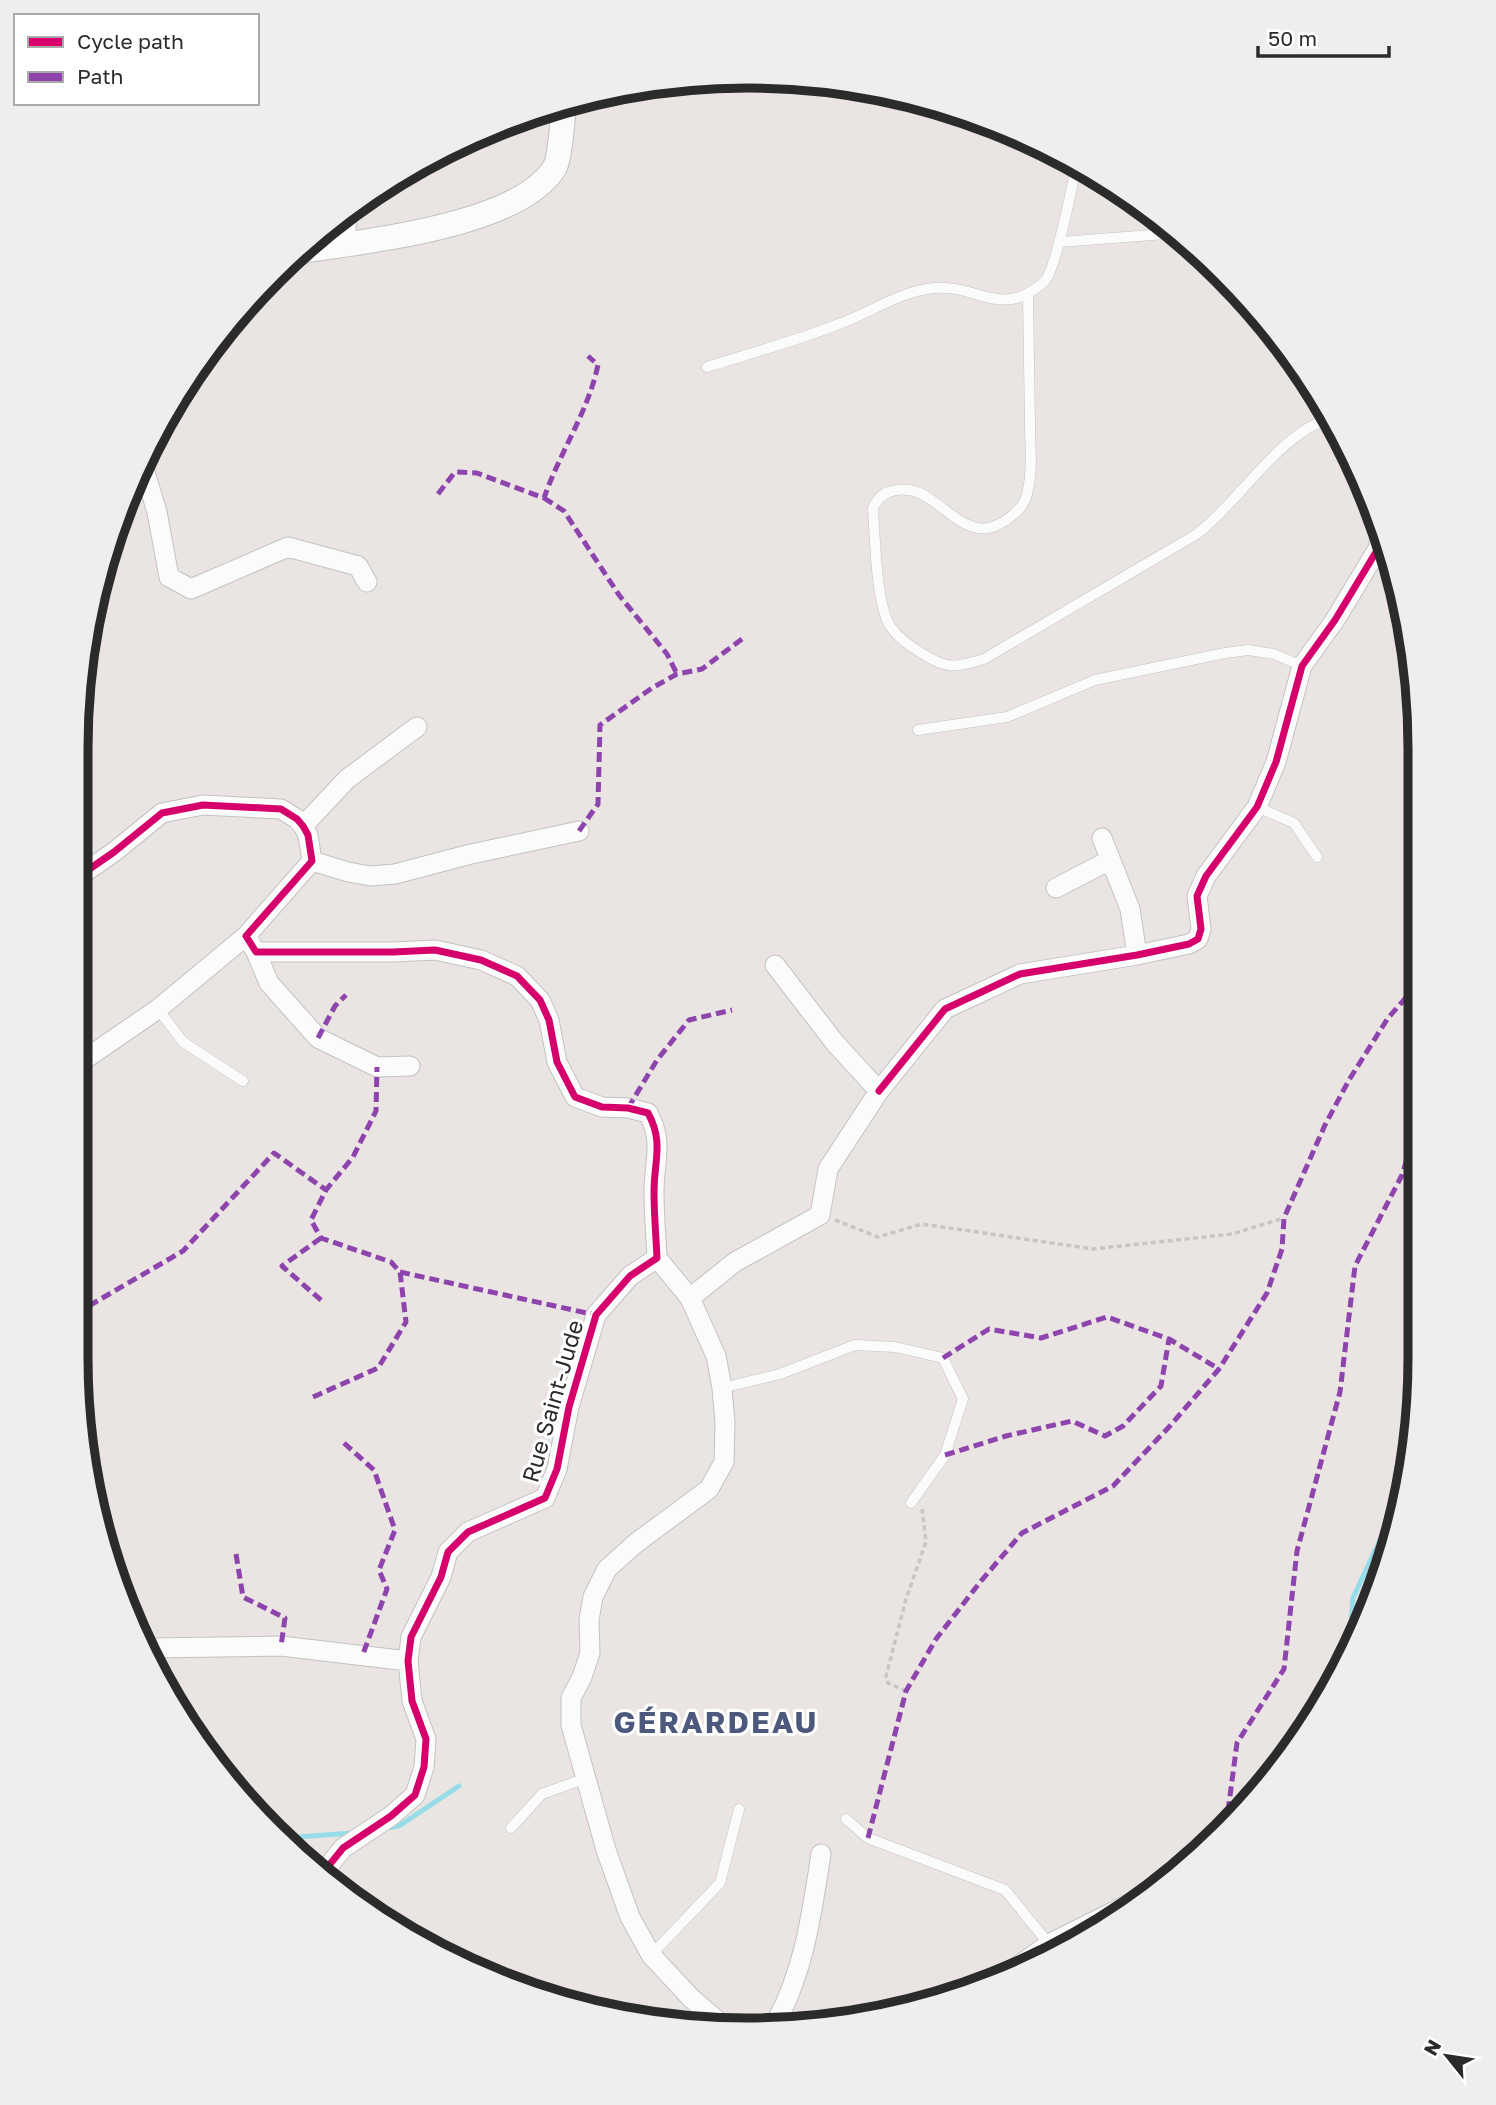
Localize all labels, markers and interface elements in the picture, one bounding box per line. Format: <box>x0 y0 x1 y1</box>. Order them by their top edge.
legend <box>14 14 259 105</box>
scale bar <box>1258 14 1389 58</box>
text: 50 m <box>1268 25 1317 51</box>
text: Cycle path <box>77 28 184 54</box>
text: Path <box>77 63 124 89</box>
street label: Rue Saint-Jude <box>515 1317 589 1485</box>
district label: GÉRARDEAU <box>614 1704 818 1740</box>
north arrow <box>1412 2021 1482 2091</box>
text: N <box>1418 2035 1445 2059</box>

